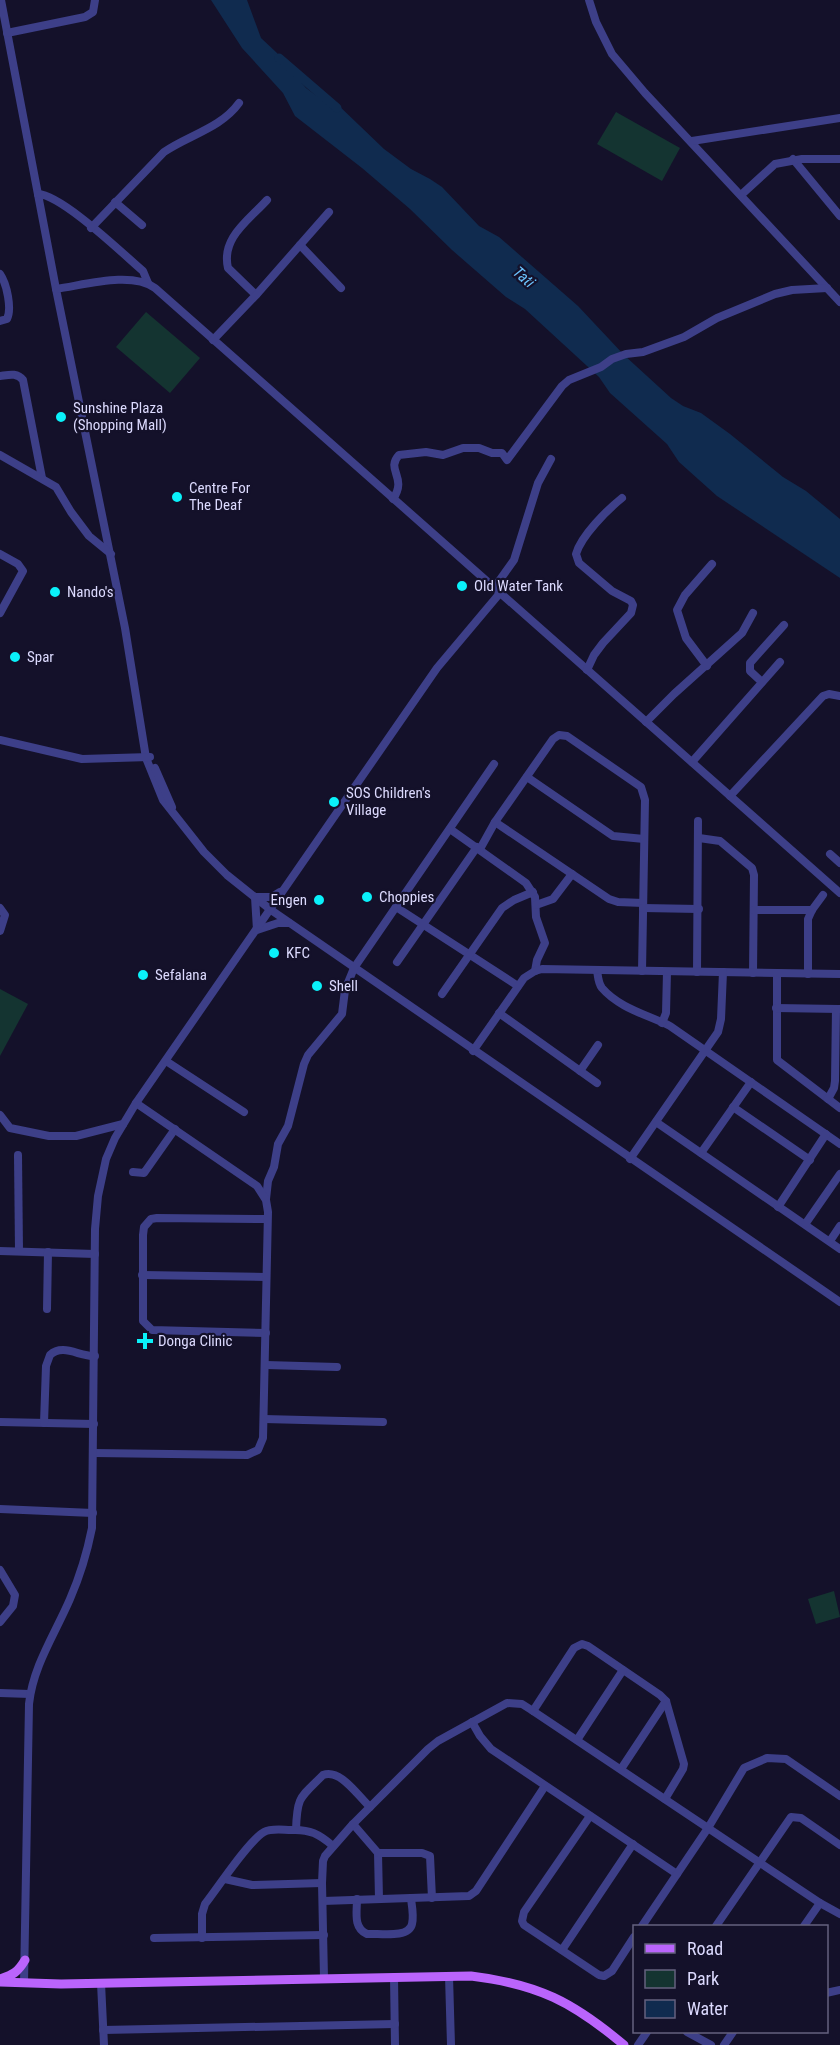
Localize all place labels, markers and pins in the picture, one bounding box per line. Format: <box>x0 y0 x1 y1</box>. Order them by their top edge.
place label: Sunshine Plaza (Shopping Mall) <box>73 399 167 434</box>
marker: Sunshine Plaza (Shopping Mall) <box>54 410 68 424</box>
place label: Centre For The Deaf <box>189 479 251 514</box>
marker: Centre For The Deaf <box>170 490 184 504</box>
place label: Old Water Tank <box>474 577 563 595</box>
marker: Old Water Tank <box>455 579 469 593</box>
place label: Nando's <box>67 583 114 601</box>
marker: Nando's <box>48 585 62 599</box>
place label: Spar <box>27 648 54 666</box>
marker: Spar <box>8 650 22 664</box>
place label: SOS Children's Village <box>346 784 431 819</box>
marker: SOS Children's Village <box>327 795 341 809</box>
place label: Choppies <box>379 888 435 906</box>
marker: Choppies <box>360 890 374 904</box>
place label: Engen <box>271 891 307 909</box>
marker: Engen <box>312 893 326 907</box>
place label: KFC <box>286 944 310 962</box>
marker: KFC <box>267 946 281 960</box>
place label: Sefalana <box>155 966 207 984</box>
marker: Sefalana <box>136 968 150 982</box>
place label: Shell <box>329 977 358 995</box>
marker: Shell <box>310 979 324 993</box>
marker: Donga Clinic <box>136 1332 154 1350</box>
place label: Donga Clinic <box>158 1332 232 1350</box>

